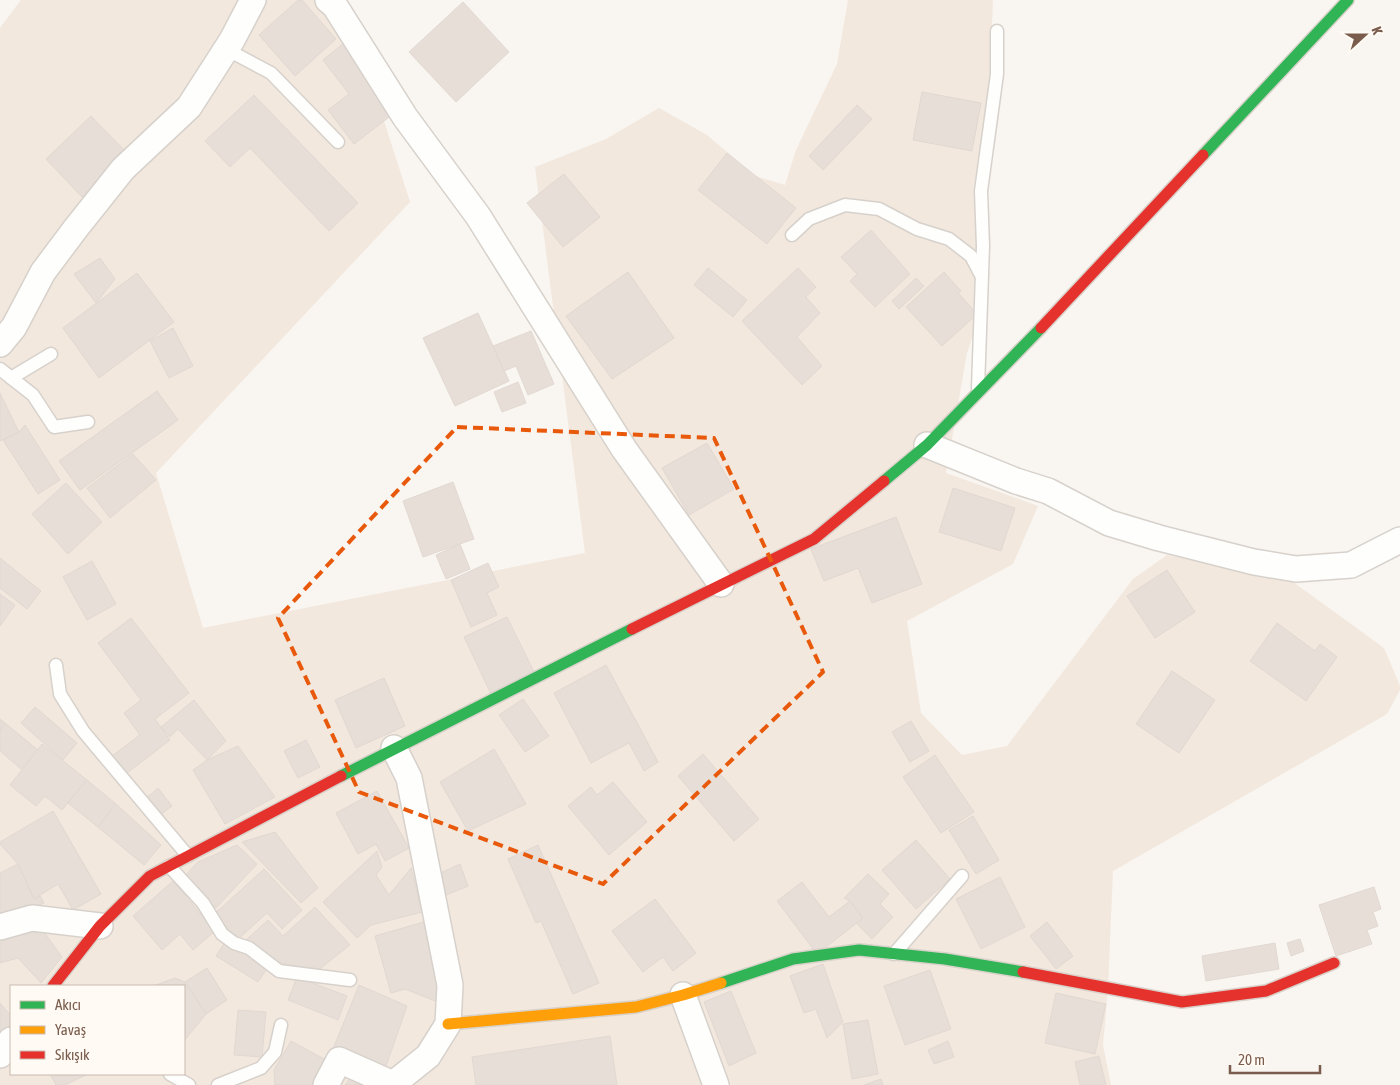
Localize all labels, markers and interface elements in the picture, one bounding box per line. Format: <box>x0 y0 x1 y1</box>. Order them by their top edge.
north arrow <box>1340 10 1390 60</box>
text: K <box>1368 24 1386 37</box>
legend <box>10 985 185 1075</box>
text: Akıcı <box>55 996 81 1013</box>
text: Yavaş <box>55 1021 86 1038</box>
scale bar <box>1230 1042 1320 1074</box>
text: Sıkışık <box>55 1046 90 1063</box>
text: 20 m <box>1238 1051 1265 1068</box>

